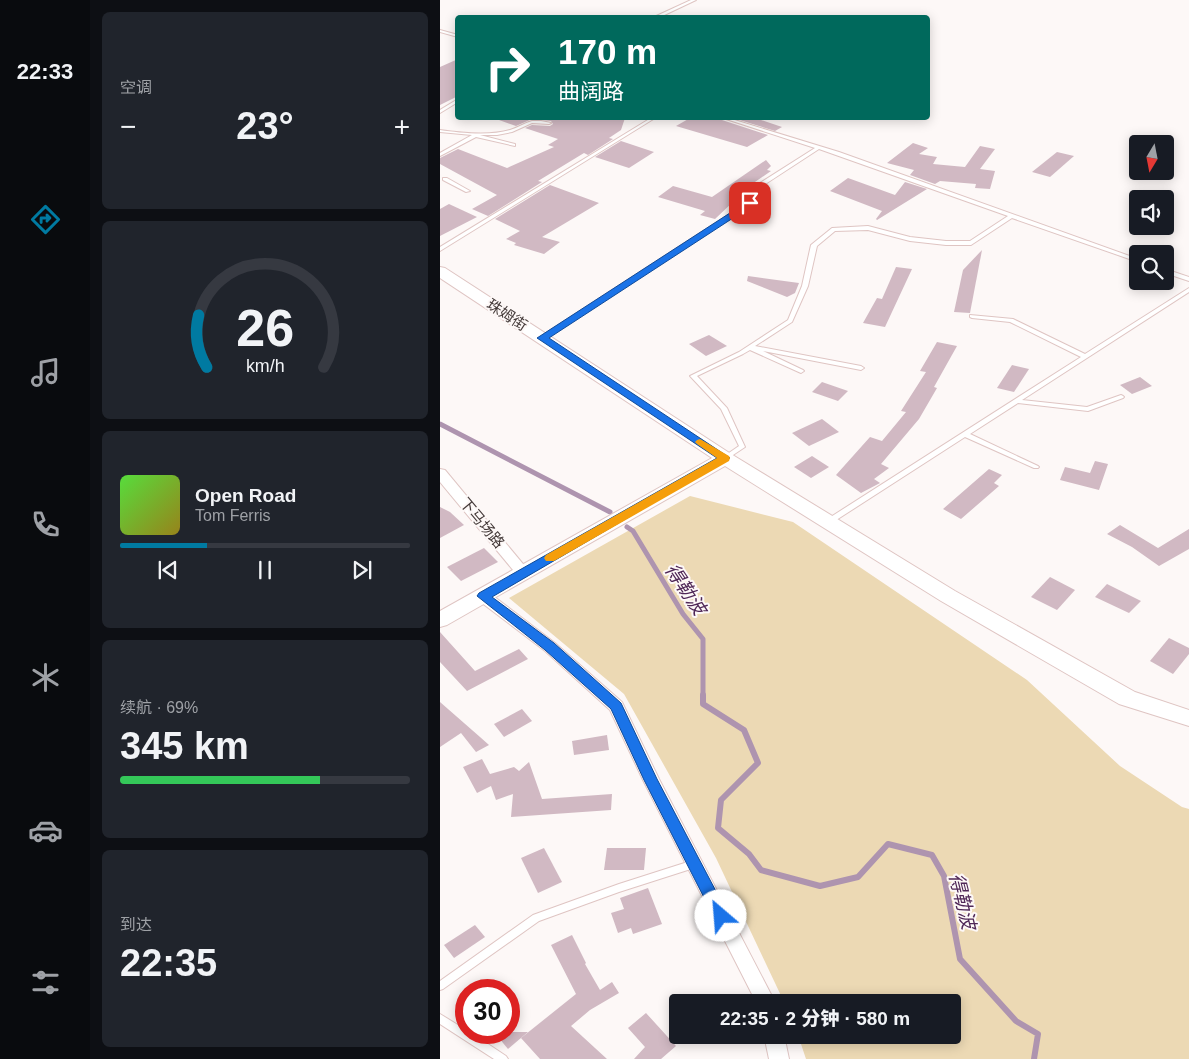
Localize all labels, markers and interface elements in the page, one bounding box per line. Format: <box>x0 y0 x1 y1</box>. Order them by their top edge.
text: 170 m <box>558 32 657 71</box>
icon: right <box>475 35 540 100</box>
text: 22:33 <box>17 59 73 84</box>
text: 空调 <box>120 79 152 96</box>
text: 曲阔路 <box>558 79 624 104</box>
text: 23° <box>236 105 294 147</box>
text: − <box>120 111 136 142</box>
text: + <box>394 111 410 142</box>
north arrow <box>1129 135 1174 180</box>
map controls <box>1129 135 1174 290</box>
pin <box>729 182 771 224</box>
icon: arrive <box>736 189 764 217</box>
button: sound <box>1129 190 1174 235</box>
icon: directions <box>28 202 63 237</box>
button: search <box>1129 245 1174 290</box>
street label: 珠姆街 <box>484 295 531 334</box>
text: 26 <box>236 299 294 357</box>
icon: music <box>28 355 63 390</box>
text: km/h <box>246 356 284 376</box>
text: Open Road <box>195 485 296 506</box>
street label: 下马场路 <box>457 494 508 551</box>
icon: phone <box>28 507 63 542</box>
text: Tom Ferris <box>195 507 271 524</box>
icon: previous <box>154 556 182 584</box>
icon: pause <box>251 556 279 584</box>
icon: next <box>348 556 376 584</box>
water label: 得勒波 <box>661 560 712 621</box>
icon: climate <box>28 660 63 695</box>
text: 续航 · 69% <box>120 699 198 716</box>
text: 345 km <box>120 725 249 767</box>
icon: car <box>28 813 63 848</box>
water label: 得勒波 <box>945 871 980 934</box>
position arrow <box>694 889 746 941</box>
text: 到达 <box>120 916 152 933</box>
text: 22:35 <box>120 942 217 984</box>
icon: filters <box>28 965 63 1000</box>
speed limit sign: 30 <box>455 979 520 1044</box>
text: 22:35 · 2 分钟 · 580 m <box>720 1008 910 1029</box>

